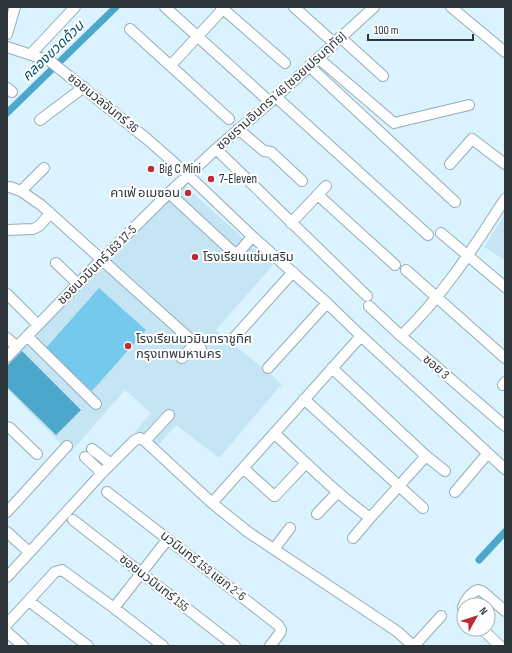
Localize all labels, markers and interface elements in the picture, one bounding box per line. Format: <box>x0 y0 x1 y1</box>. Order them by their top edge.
water label: คลองขวดด้วน <box>19 16 88 85</box>
scale bar <box>368 16 473 42</box>
text: 100 m <box>374 23 399 38</box>
street label: ซอยรามอินทรา 46 (ซอยเปรมฤทัย) <box>213 28 350 154</box>
street label: ซอยนวลจันทร์ 36 <box>64 70 142 137</box>
place label: Big C Mini <box>159 161 201 177</box>
marker: Big C Mini <box>146 164 156 174</box>
place label: 7-Eleven <box>219 171 257 187</box>
marker: 7-Eleven <box>206 174 216 184</box>
place label: คาเฟ่ อเมซอน <box>110 185 180 201</box>
marker: คาเฟ่ อเมซอน <box>183 188 193 198</box>
street label: ซอยนวมินทร์ 163 17-5 <box>54 222 140 308</box>
place label: โรงเรียนแช่มเสริม <box>203 249 294 265</box>
marker: โรงเรียนแช่มเสริม <box>190 252 200 262</box>
place label: โรงเรียนนวมินทราชูทิศ กรุงเทพมหานคร <box>136 331 252 362</box>
marker: โรงเรียนนวมินทราชูทิศ กรุงเทพมหานคร <box>123 341 133 351</box>
street label: ซอย 3 <box>419 351 453 383</box>
street label: นวมินทร์ 153 แยก 2-6 <box>157 528 249 605</box>
street label: ซอยนวมินทร์ 155 <box>116 551 192 615</box>
north arrow <box>456 597 496 637</box>
text: N <box>476 605 490 617</box>

